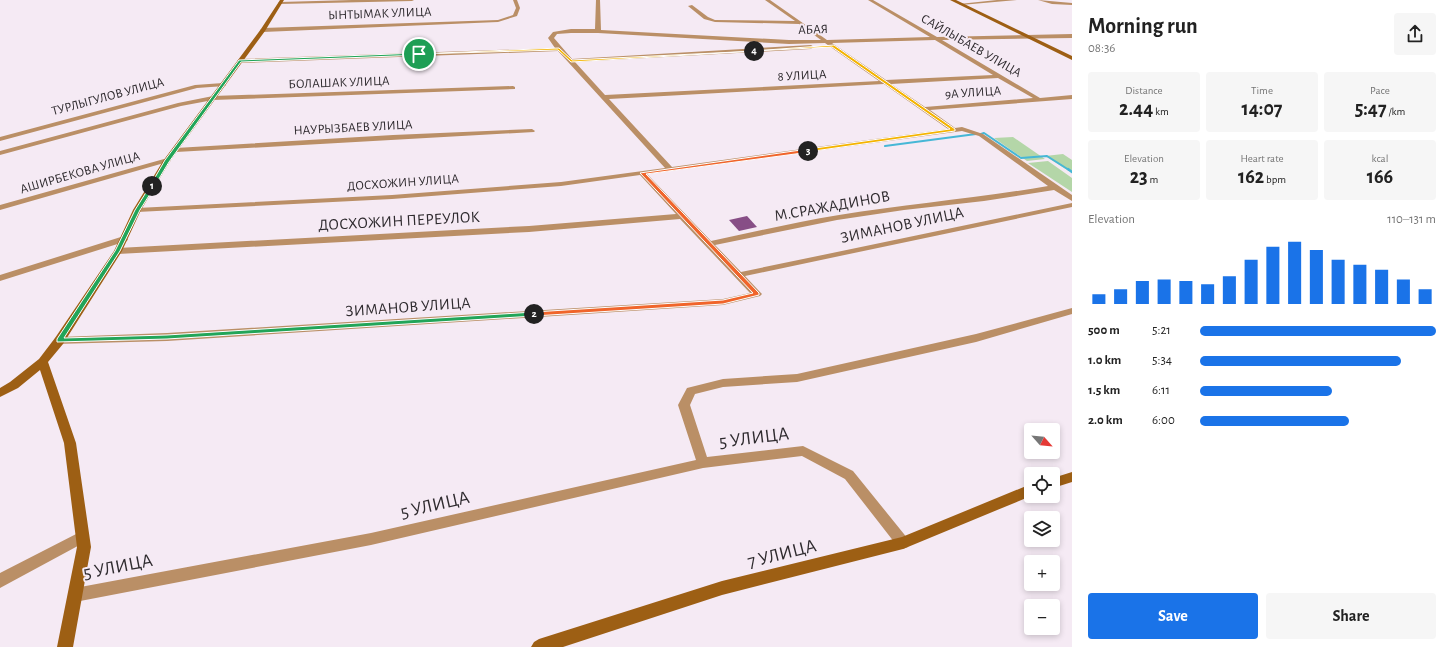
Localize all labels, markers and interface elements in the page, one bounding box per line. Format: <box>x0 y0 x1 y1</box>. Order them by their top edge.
street label: ЫНТЫМАК УЛИЦА <box>328 6 432 22</box>
street label: САЙЛЫБАЕВ УЛИЦА <box>919 11 1024 80</box>
button: share <box>1394 13 1436 55</box>
text: Morning run <box>1088 15 1198 37</box>
street label: АБАЯ <box>798 23 828 37</box>
pin <box>402 37 436 71</box>
pin: 4 <box>744 41 764 61</box>
text: 08:36 <box>1088 42 1115 55</box>
icon: arrive <box>408 43 430 65</box>
text: 4 <box>751 45 757 56</box>
street label: 8 УЛИЦА <box>777 68 827 84</box>
street label: БОЛАШАК УЛИЦА <box>288 75 390 91</box>
street label: ТУРЛЫГУЛОВ УЛИЦА <box>50 76 166 118</box>
street label: 9А УЛИЦА <box>944 85 1002 101</box>
text: Distance <box>1125 85 1163 96</box>
text: Time <box>1251 85 1273 96</box>
text: Pace <box>1370 85 1390 96</box>
text: 2.44 <box>1119 99 1153 119</box>
text: 14:07 <box>1242 99 1282 119</box>
text: 5:47 <box>1355 99 1387 119</box>
text: km <box>1153 106 1169 117</box>
text: /km <box>1387 106 1405 117</box>
street label: НАУРЫЗБАЕВ УЛИЦА <box>293 118 413 138</box>
pin: 3 <box>798 141 818 161</box>
text: 3 <box>806 145 810 156</box>
street label: АШИРБЕКОВА УЛИЦА <box>19 150 142 196</box>
text: Elevation <box>1124 153 1164 164</box>
text: Heart rate <box>1240 153 1284 164</box>
text: kcal <box>1372 153 1388 164</box>
text: 23 <box>1130 167 1148 187</box>
text: 162 <box>1238 167 1264 187</box>
text: 166 <box>1367 167 1393 187</box>
street label: ДОСХОЖИН УЛИЦА <box>347 173 460 193</box>
text: m <box>1148 174 1158 185</box>
text: bpm <box>1264 174 1286 185</box>
pin: 1 <box>142 176 162 196</box>
text: 1 <box>150 180 154 191</box>
street label: М.СРАЖАДИНОВ <box>773 188 891 224</box>
street label: ЗИМАНОВ УЛИЦА <box>839 204 966 246</box>
street label: ДОСХОЖИН ПЕРЕУЛОК <box>318 209 480 233</box>
text: Elevation <box>1088 213 1135 226</box>
text: 110–131 m <box>1387 213 1436 226</box>
street label: ЗИМАНОВ УЛИЦА <box>345 295 472 319</box>
pin: 2 <box>524 304 544 324</box>
text: 2 <box>531 308 537 319</box>
text: 500 m <box>1088 324 1120 337</box>
text: 5:21 <box>1152 324 1171 337</box>
text: 1.0 km <box>1088 354 1121 367</box>
text: 5:34 <box>1152 354 1172 367</box>
text: 1.5 km <box>1088 384 1120 397</box>
text: 6:11 <box>1152 384 1170 397</box>
text: 2.0 km <box>1088 414 1123 427</box>
text: 6:00 <box>1152 414 1175 427</box>
north arrow <box>1024 423 1060 459</box>
map controls <box>1024 423 1060 635</box>
street label: 5 УЛИЦА <box>718 424 790 452</box>
button: locate <box>1024 467 1060 503</box>
street label: 5 УЛИЦА <box>399 488 471 522</box>
button: layers <box>1024 511 1060 547</box>
street label: 7 УЛИЦА <box>746 536 818 572</box>
street label: 5 УЛИЦА <box>82 551 154 583</box>
button: + <box>1024 555 1060 591</box>
button: Save <box>1088 593 1258 639</box>
button: Share <box>1266 593 1436 639</box>
button: − <box>1024 599 1060 635</box>

